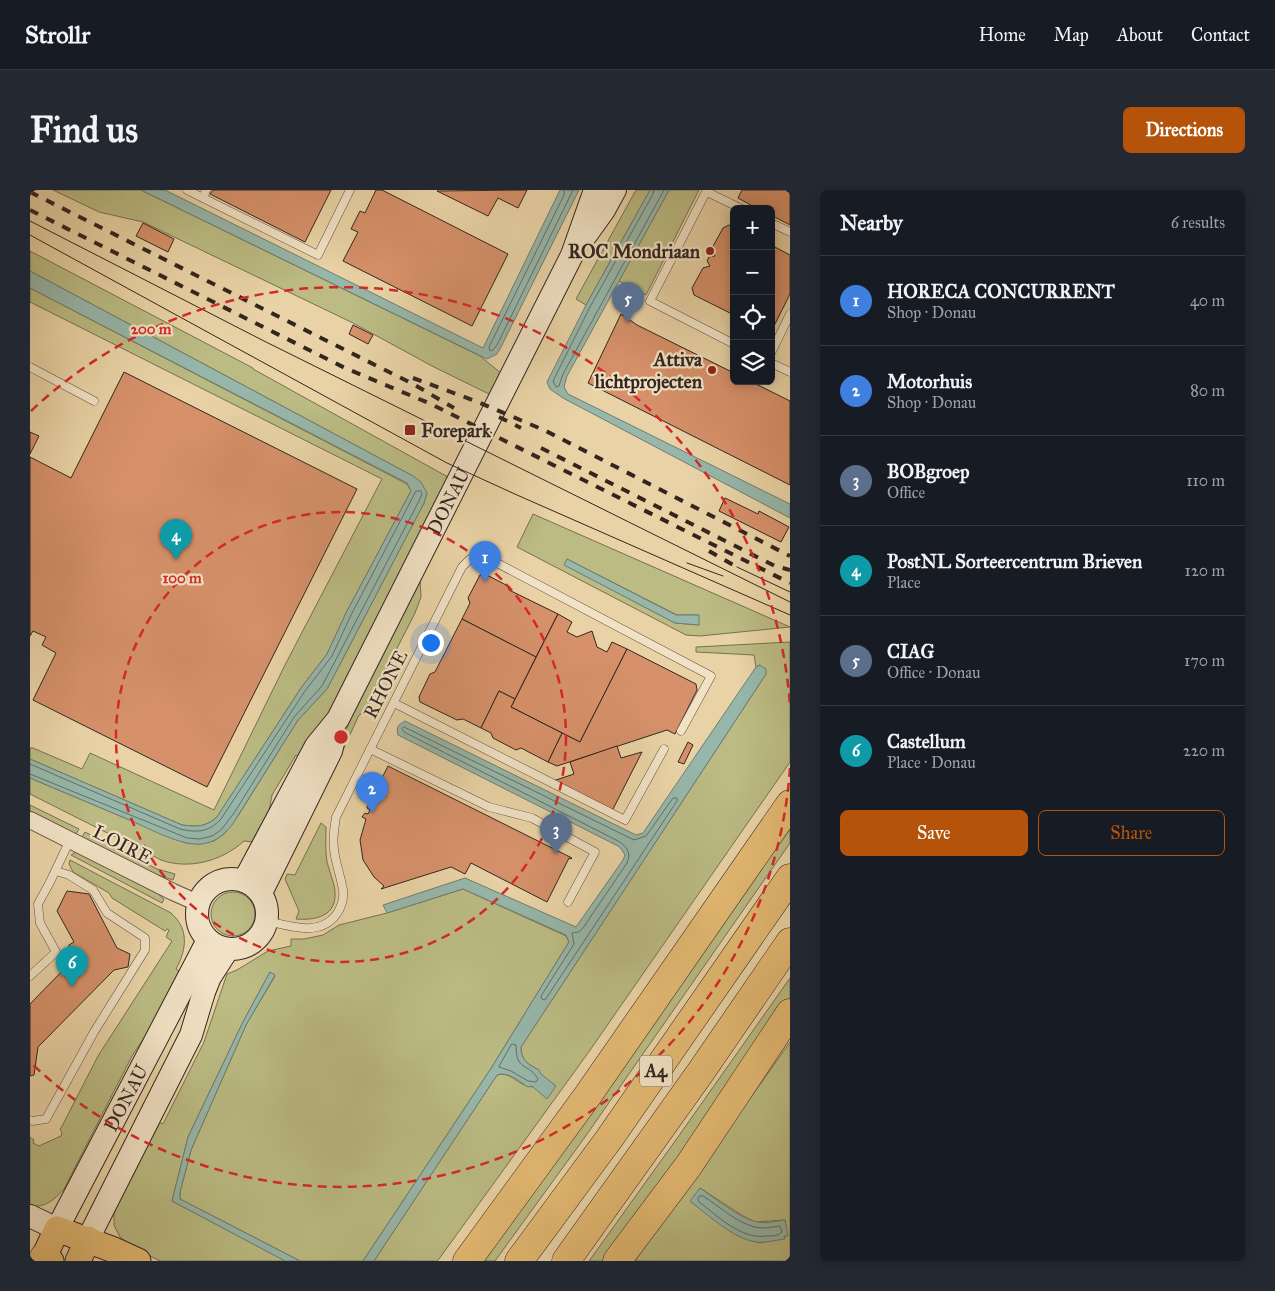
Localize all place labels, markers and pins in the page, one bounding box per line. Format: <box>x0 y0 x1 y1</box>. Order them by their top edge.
place label: ROC Mondriaan <box>568 240 701 263</box>
marker: ROC Mondriaan <box>704 245 716 257</box>
pin: 5 <box>612 282 644 323</box>
place label: Attiva lichtprojecten <box>594 348 703 394</box>
marker: Attiva lichtprojecten <box>706 364 718 376</box>
place label: Forepark <box>421 419 492 443</box>
marker: Forepark <box>403 423 417 437</box>
pin: 4 <box>160 519 192 560</box>
pin: 1 <box>469 541 501 582</box>
centre of rings <box>332 728 350 746</box>
pin: 2 <box>356 772 388 813</box>
pin: 3 <box>540 813 572 854</box>
pin: 6 <box>56 946 88 987</box>

